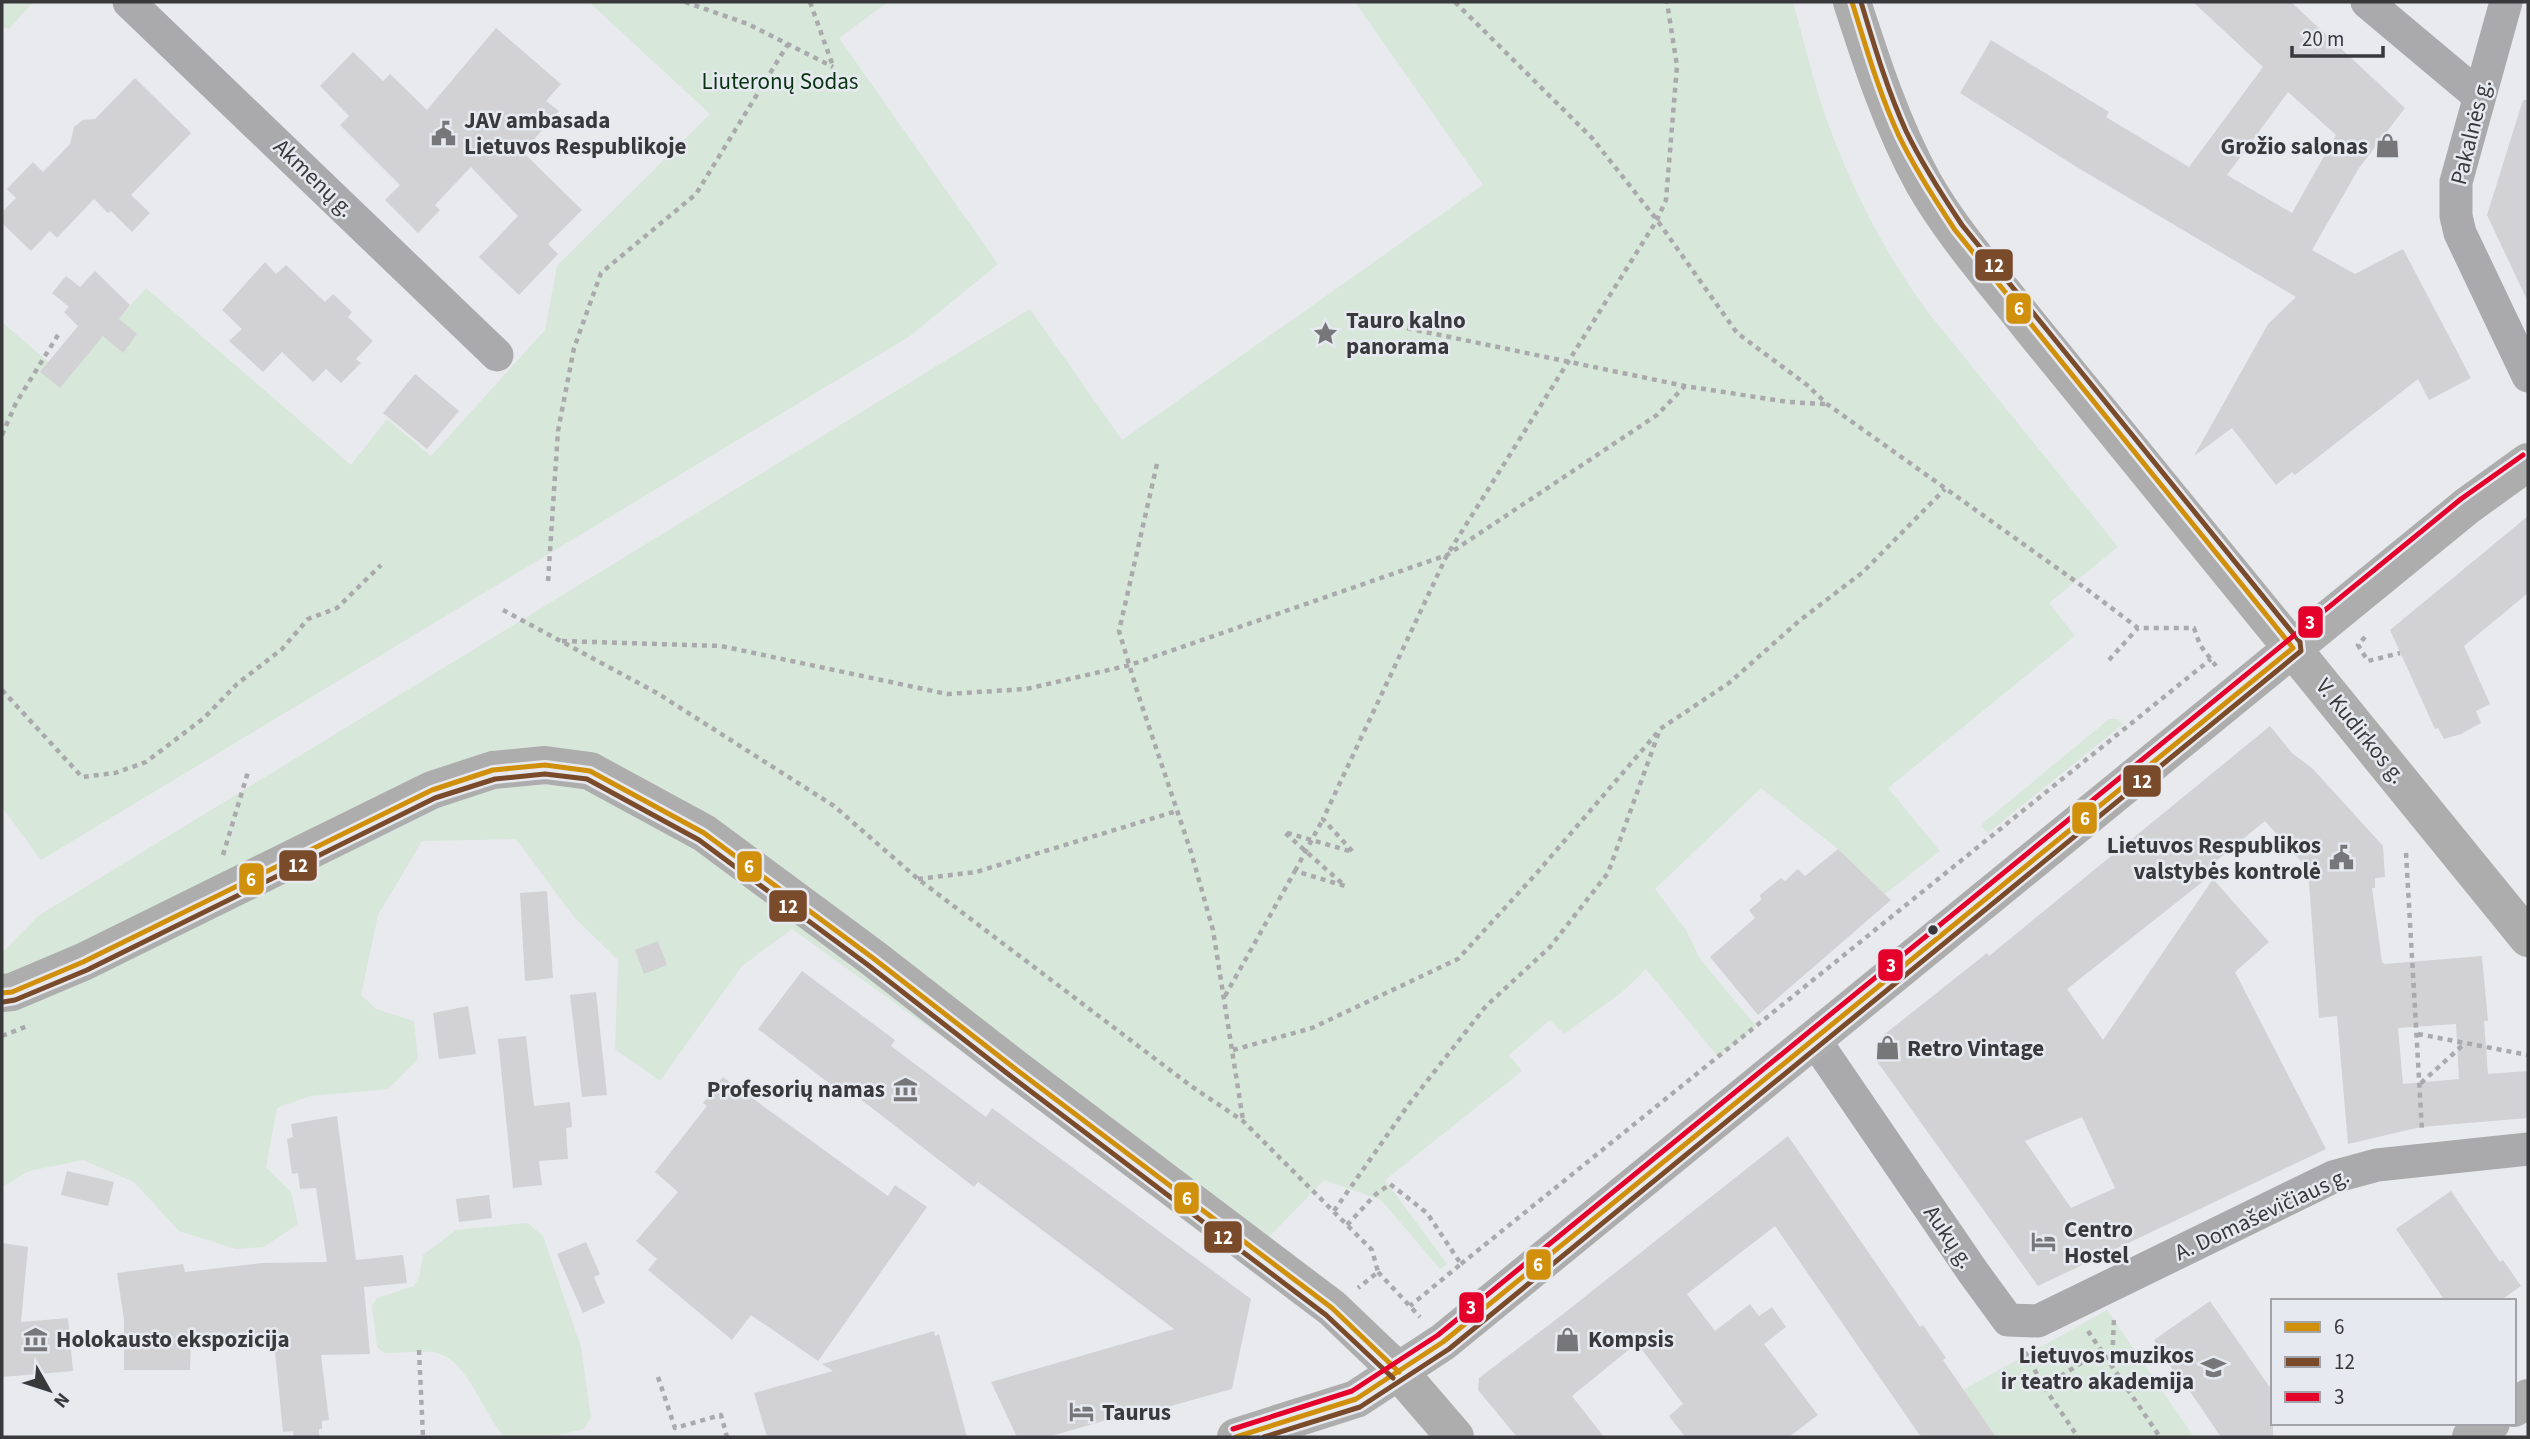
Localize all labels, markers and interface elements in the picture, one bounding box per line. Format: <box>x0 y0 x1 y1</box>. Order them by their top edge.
scale bar <box>2292 14 2383 58</box>
text: 20 m <box>2302 24 2344 54</box>
park label: Liuteronų Sodas <box>702 65 858 98</box>
street label: Pakalnės g. <box>2442 76 2500 188</box>
place label: JAV ambasada Lietuvos Respublikoje <box>464 104 687 163</box>
public building icon: JAV ambasada Lietuvos Respublikoje <box>430 119 458 147</box>
place label: Grožio salonas <box>2221 130 2368 163</box>
street label: Akmenų g. <box>266 131 362 225</box>
shop icon: Grožio salonas <box>2374 132 2402 160</box>
line badge: 12 <box>1974 248 2014 282</box>
text: 12 <box>1984 253 2004 280</box>
line badge: 6 <box>2005 292 2032 325</box>
text: 6 <box>2014 296 2024 323</box>
place label: Tauro kalno panorama <box>1346 304 1466 363</box>
place icon: Tauro kalno panorama <box>1312 319 1340 347</box>
line badge: 3 <box>2297 605 2324 639</box>
text: 3 <box>2305 610 2315 637</box>
street label: V. Kudirkos g. <box>2308 671 2414 791</box>
line badge: 12 <box>2122 764 2162 798</box>
text: 12 <box>2132 769 2152 796</box>
line badge: 6 <box>2071 801 2098 835</box>
text: 6 <box>2080 806 2090 833</box>
place label: Lietuvos Respublikos valstybės kontrolė <box>2107 829 2321 888</box>
public building icon: Lietuvos Respublikos valstybės kontrolė <box>2327 844 2355 872</box>
line badge: 12 <box>278 849 318 882</box>
line badge: 6 <box>736 850 763 883</box>
text: 12 <box>288 853 308 880</box>
text: 6 <box>744 854 754 881</box>
line badge: 6 <box>238 862 265 896</box>
text: 6 <box>246 867 256 894</box>
line badge: 12 <box>768 889 808 923</box>
text: 12 <box>778 894 798 921</box>
unlabelled marker <box>1926 923 1940 937</box>
line badge: 3 <box>1877 948 1904 982</box>
text: 3 <box>1886 953 1896 980</box>
place label: Retro Vintage <box>1907 1032 2044 1065</box>
shop icon: Retro Vintage <box>1873 1034 1901 1062</box>
place label: Profesorių namas <box>707 1073 885 1106</box>
museum icon: Profesorių namas <box>891 1075 919 1103</box>
street label: A. Domaševičiaus g. <box>2169 1159 2355 1269</box>
line badge: 6 <box>1173 1181 1200 1215</box>
text: 6 <box>1182 1186 1192 1213</box>
street label: Aukų g. <box>1916 1199 1982 1275</box>
place label: Centro Hostel <box>2064 1213 2133 1272</box>
line badge: 12 <box>1203 1220 1243 1254</box>
text: 12 <box>1213 1225 1233 1252</box>
hotel icon: Centro Hostel <box>2030 1228 2058 1256</box>
line badge: 6 <box>1525 1248 1552 1281</box>
text: 6 <box>1533 1252 1543 1279</box>
line badge: 3 <box>1458 1291 1485 1324</box>
text: 3 <box>1466 1295 1476 1322</box>
legend <box>2271 1299 2516 1425</box>
text: 6 <box>2334 1312 2344 1342</box>
place label: Holokausto ekspozicija <box>56 1323 290 1356</box>
place label: Kompsis <box>1588 1323 1674 1356</box>
museum icon: Holokausto ekspozicija <box>22 1325 50 1353</box>
shop icon: Kompsis <box>1554 1325 1582 1353</box>
place label: Lietuvos muzikos ir teatro akademija <box>2001 1339 2194 1398</box>
text: 12 <box>2334 1347 2355 1377</box>
school or university icon: Lietuvos muzikos ir teatro akademija <box>2200 1354 2228 1382</box>
north arrow <box>14 1355 84 1425</box>
text: 3 <box>2334 1382 2344 1412</box>
text: N <box>47 1386 76 1413</box>
place label: Taurus <box>1102 1396 1171 1429</box>
hotel icon: Taurus <box>1068 1398 1096 1426</box>

